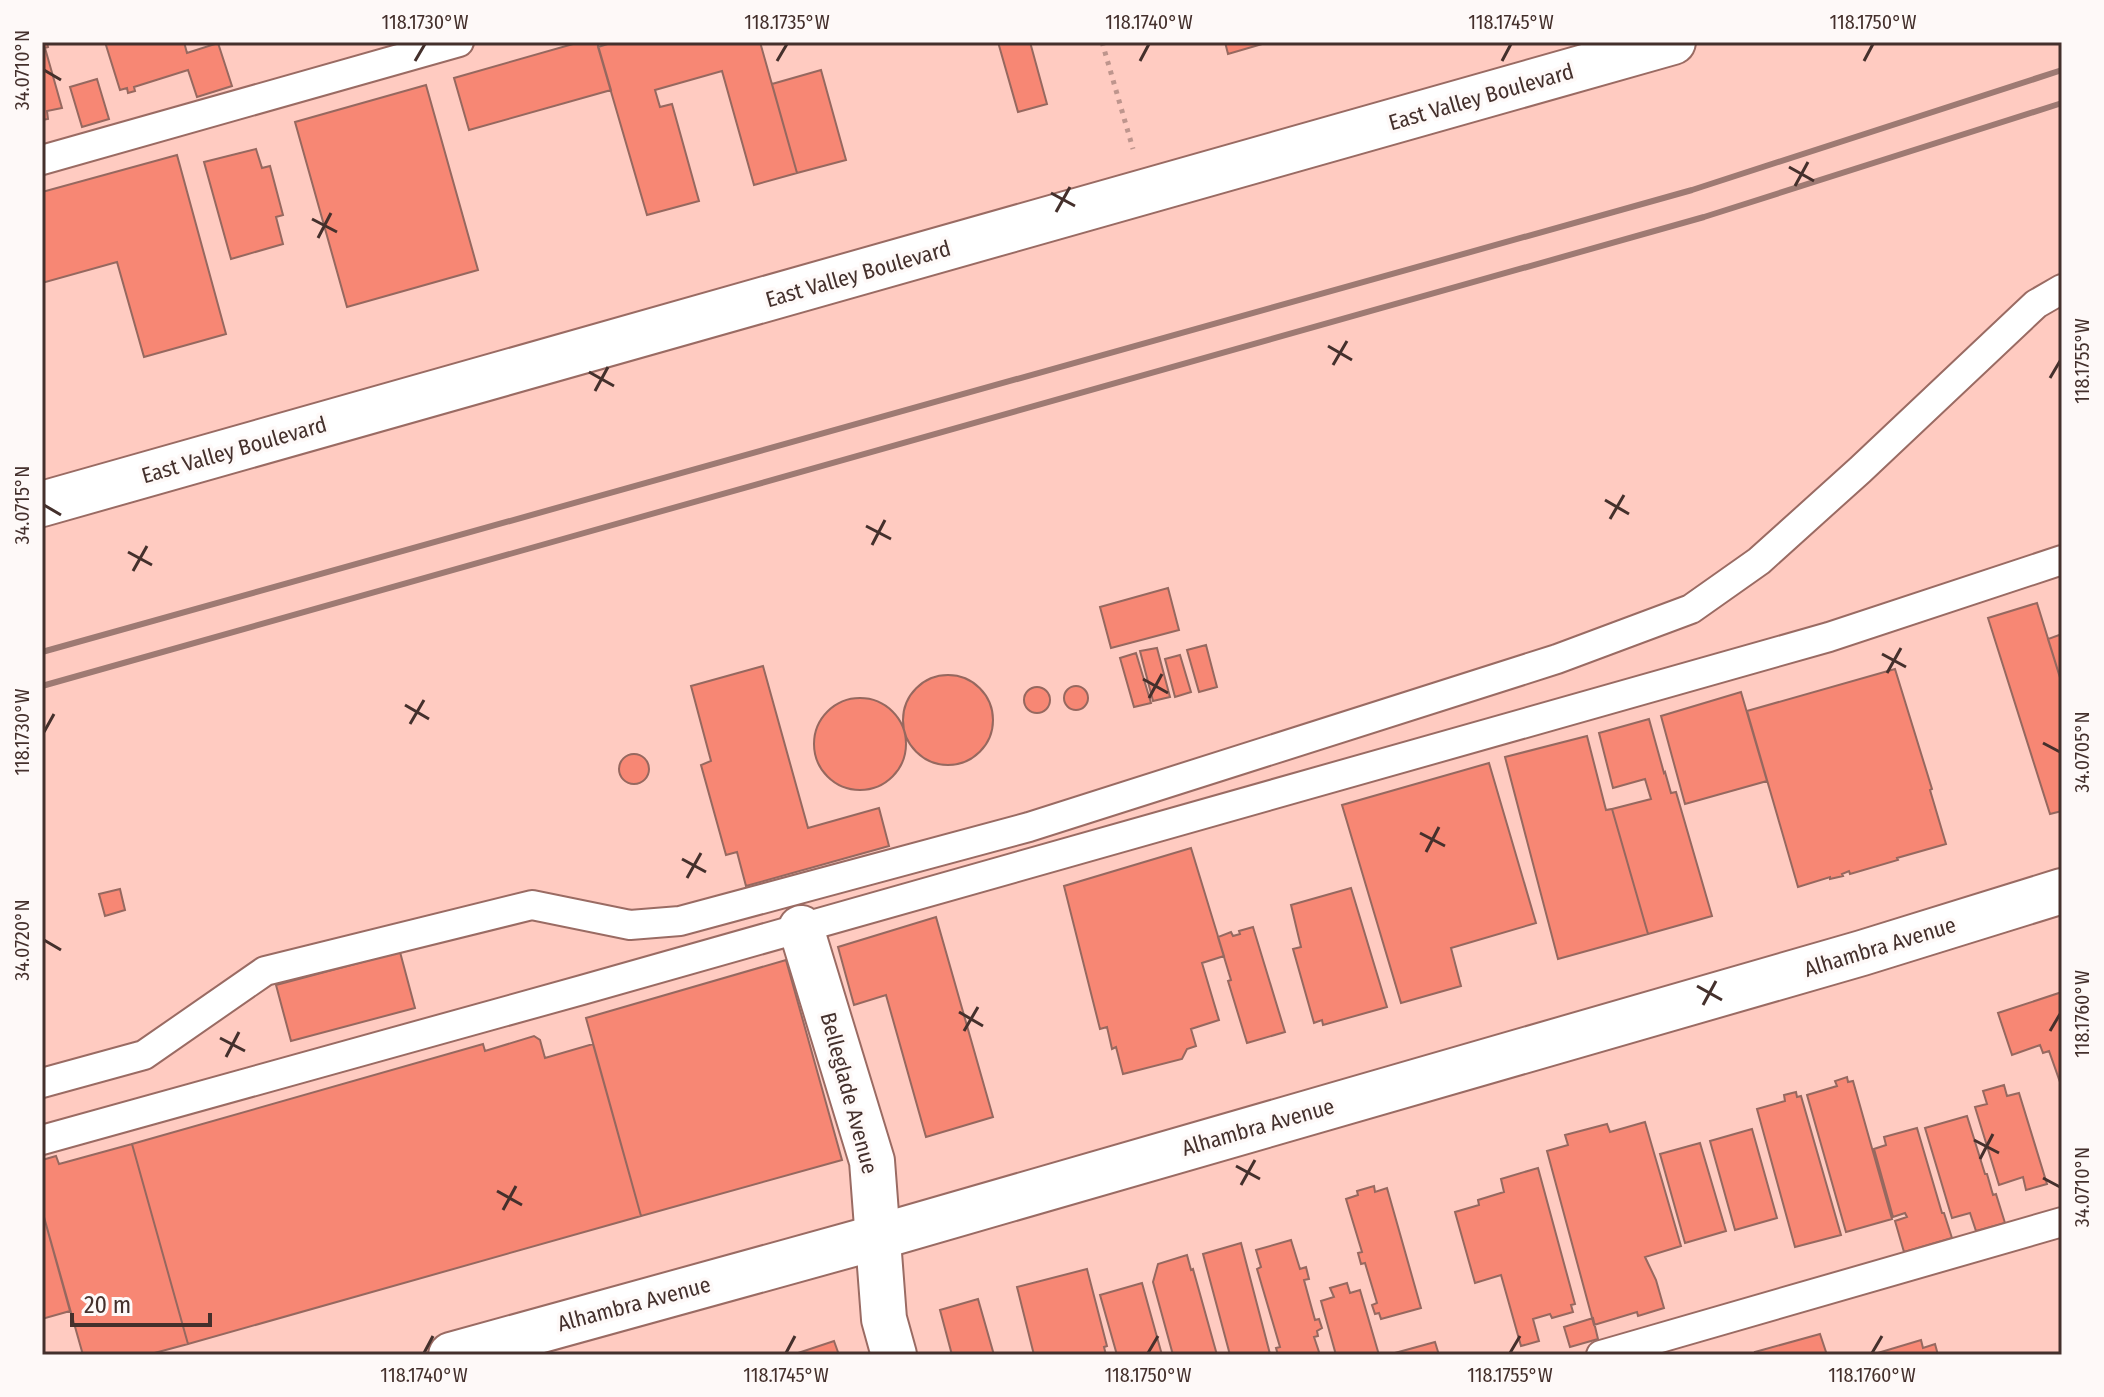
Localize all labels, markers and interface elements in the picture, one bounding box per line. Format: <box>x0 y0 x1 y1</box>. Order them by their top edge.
text: 118.1730°W <box>381 10 469 34</box>
text: 118.1735°W <box>744 10 830 34</box>
text: 118.1740°W <box>1105 10 1193 34</box>
text: 118.1745°W <box>1468 10 1554 34</box>
text: 118.1750°W <box>1829 10 1917 34</box>
text: 34.0710°N <box>10 30 34 110</box>
street label: East Valley Boulevard <box>1385 58 1577 136</box>
street label: East Valley Boulevard <box>762 235 954 313</box>
text: 118.1755°W <box>2070 318 2094 404</box>
street label: East Valley Boulevard <box>138 411 330 489</box>
text: 34.0715°N <box>10 466 34 544</box>
text: 118.1730°W <box>10 688 34 776</box>
text: 34.0705°N <box>2070 711 2094 793</box>
text: 34.0720°N <box>10 899 34 981</box>
street label: Alhambra Avenue <box>1801 911 1959 983</box>
text: 118.1760°W <box>2070 970 2094 1058</box>
street label: Belleglade Avenue <box>814 1009 884 1177</box>
street label: Alhambra Avenue <box>1179 1092 1337 1162</box>
text: 34.0710°N <box>2070 1147 2094 1227</box>
street label: Alhambra Avenue <box>554 1271 714 1337</box>
scale bar <box>72 1277 210 1327</box>
text: 20 m <box>84 1291 131 1319</box>
text: 118.1740°W <box>380 1363 468 1387</box>
text: 118.1745°W <box>743 1363 829 1387</box>
text: 118.1750°W <box>1104 1363 1192 1387</box>
text: 118.1755°W <box>1467 1363 1553 1387</box>
text: 118.1760°W <box>1828 1363 1916 1387</box>

